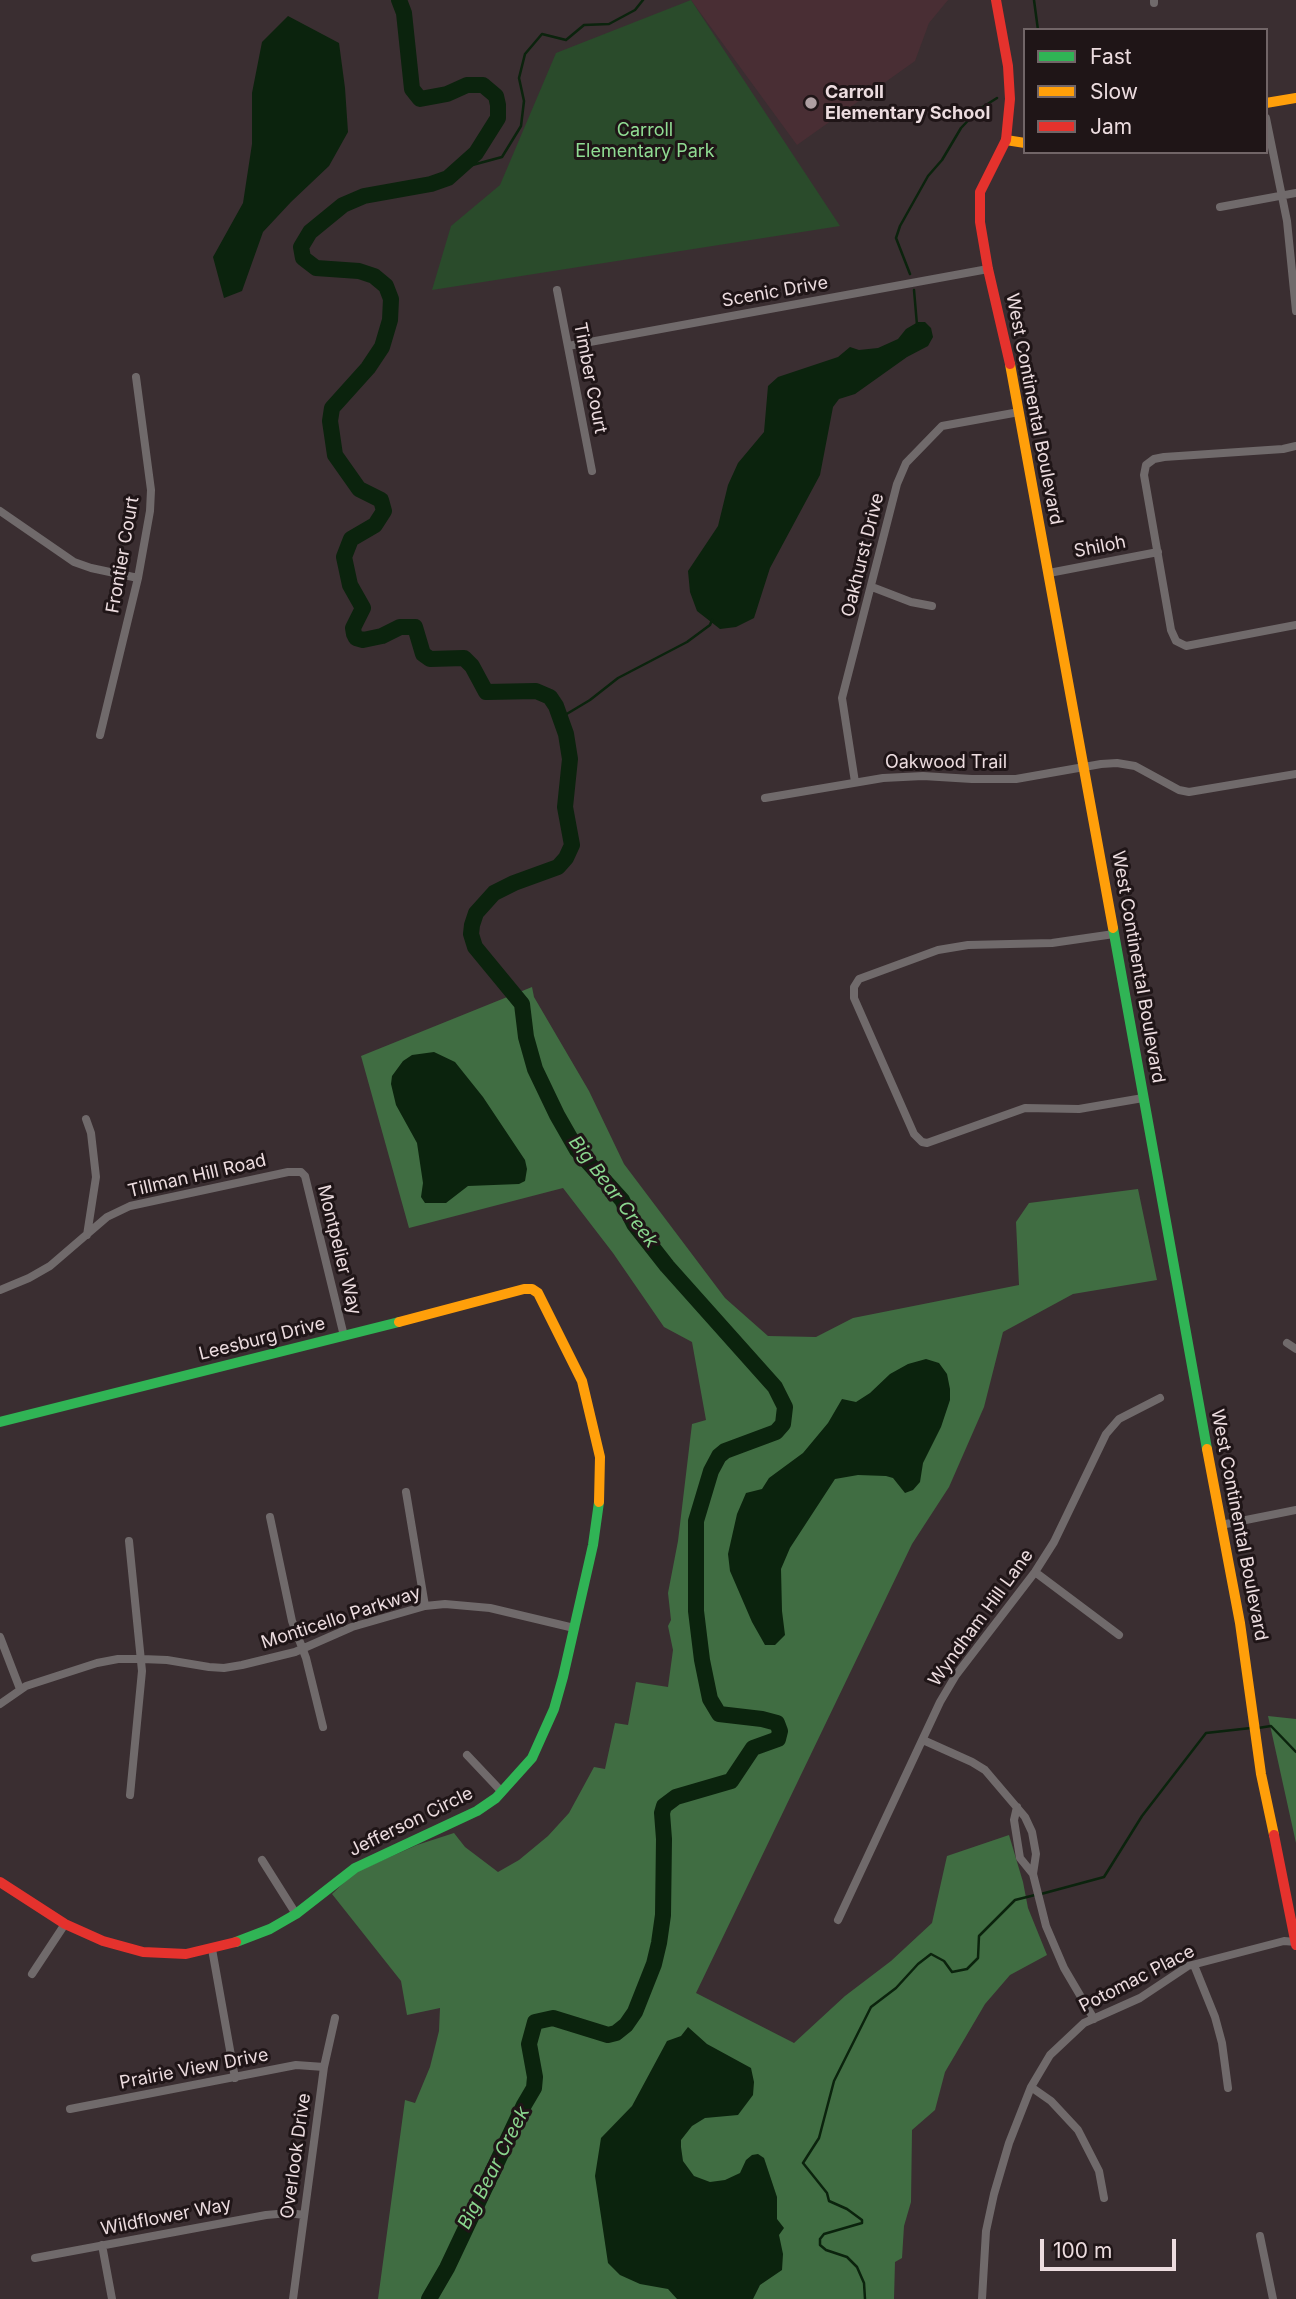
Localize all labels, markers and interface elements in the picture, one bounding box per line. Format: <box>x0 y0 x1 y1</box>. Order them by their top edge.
legend <box>1023 28 1268 154</box>
text: Fast <box>1090 44 1132 69</box>
text: Slow <box>1090 79 1138 104</box>
place label: Carroll Elementary School <box>825 82 990 124</box>
marker: Carroll Elementary School <box>803 95 819 111</box>
text: Jam <box>1090 114 1132 139</box>
park label: Carroll Elementary Park <box>575 120 715 162</box>
street label: Scenic Drive <box>720 272 830 312</box>
street label: West Continental Boulevard <box>1001 291 1067 527</box>
street label: Timber Court <box>569 321 611 435</box>
street label: Oakhurst Drive <box>837 491 889 619</box>
street label: Frontier Court <box>102 495 144 615</box>
street label: Shiloh <box>1072 531 1128 563</box>
street label: Oakwood Trail <box>885 752 1007 774</box>
street label: West Continental Boulevard <box>1107 849 1169 1085</box>
water label: Big Bear Creek <box>563 1131 663 1253</box>
street label: Tillman Hill Road <box>126 1150 268 1202</box>
street label: Montpelier Way <box>312 1183 366 1317</box>
street label: Leesburg Drive <box>197 1313 327 1365</box>
street label: West Continental Boulevard <box>1206 1407 1272 1643</box>
street label: Wyndham Hill Lane <box>924 1545 1038 1691</box>
street label: Monticello Parkway <box>258 1582 424 1654</box>
street label: Jefferson Circle <box>345 1783 477 1861</box>
street label: Potomac Place <box>1076 1941 1198 2017</box>
street label: Prairie View Drive <box>118 2044 270 2094</box>
street label: Overlook Drive <box>276 2092 316 2220</box>
water label: Big Bear Creek <box>453 2103 535 2233</box>
street label: Wildflower Way <box>99 2194 233 2240</box>
scale bar <box>1044 2226 1180 2270</box>
text: 100 m <box>1053 2238 1112 2263</box>

